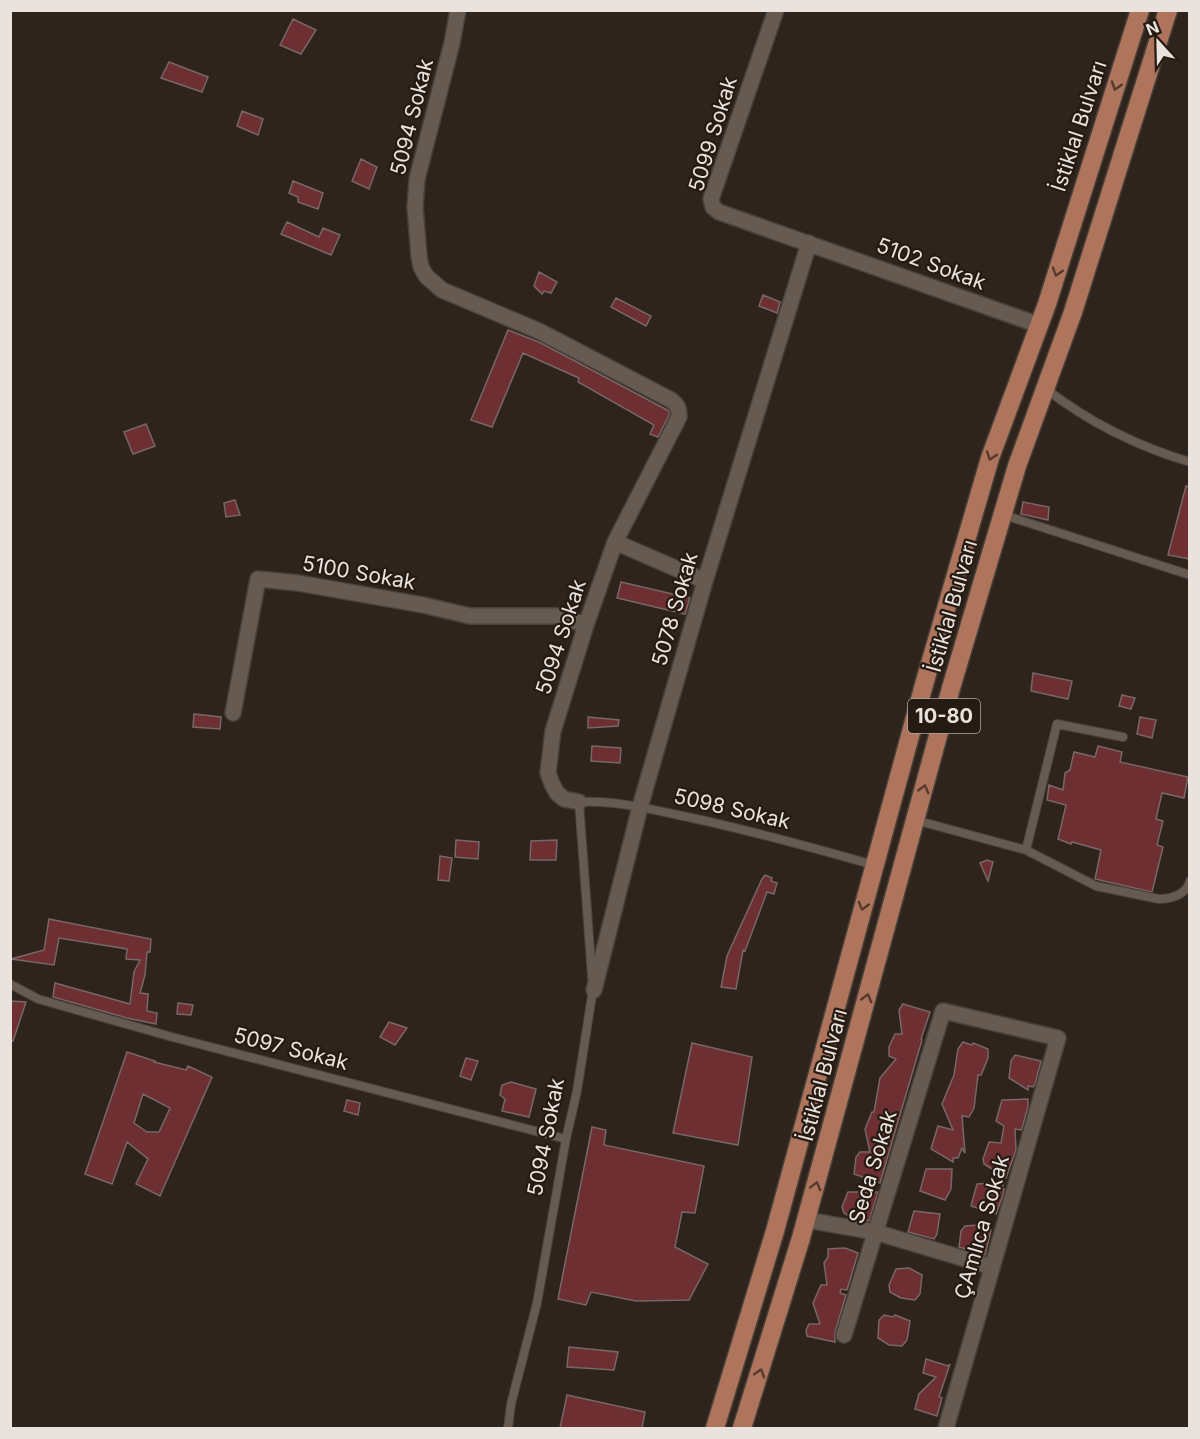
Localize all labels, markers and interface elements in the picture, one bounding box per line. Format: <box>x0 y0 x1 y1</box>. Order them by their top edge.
north arrow <box>1128 12 1188 72</box>
text: N <box>1143 17 1162 40</box>
street label: 5094 Sokak <box>385 55 438 178</box>
street label: İstiklal Bulvarı <box>1045 57 1111 194</box>
street label: 5099 Sokak <box>683 73 742 194</box>
one-way arrow <box>1110 80 1123 91</box>
street label: 5102 Sokak <box>873 232 990 295</box>
one-way arrow <box>1051 266 1064 277</box>
one-way arrow <box>986 450 999 461</box>
street label: İstiklal Bulvarı <box>920 537 982 675</box>
street label: 5078 Sokak <box>646 549 703 669</box>
street label: 5100 Sokak <box>300 550 418 595</box>
street label: 5094 Sokak <box>530 576 591 697</box>
road number: 10-80 <box>908 699 980 733</box>
street label: 5098 Sokak <box>671 783 793 834</box>
one-way arrow <box>916 784 929 794</box>
one-way arrow <box>858 900 870 911</box>
one-way arrow <box>860 993 872 1004</box>
street label: İstiklal Bulvarı <box>792 1006 852 1144</box>
street label: 5097 Sokak <box>231 1022 352 1075</box>
street label: 5094 Sokak <box>522 1075 569 1198</box>
street label: Seda Sokak <box>843 1107 902 1227</box>
street label: ÇAmlıca Sokak <box>949 1151 1014 1302</box>
one-way arrow <box>809 1181 821 1192</box>
one-way arrow <box>753 1368 765 1379</box>

